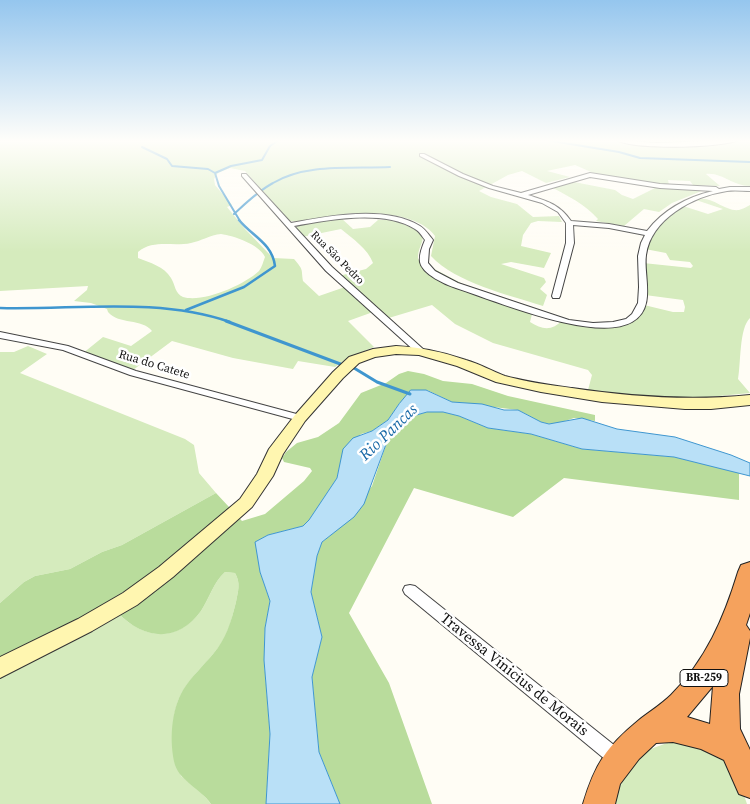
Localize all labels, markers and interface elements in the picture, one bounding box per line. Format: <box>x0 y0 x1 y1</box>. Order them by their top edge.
street label: Rua São Pedro <box>308 229 366 287</box>
street label: Rua do Catete <box>117 347 191 383</box>
water label: Rio Pancas <box>356 401 422 465</box>
street label: Travessa Vinicius de Morais <box>436 610 592 740</box>
road number: BR-259 <box>680 670 728 686</box>

